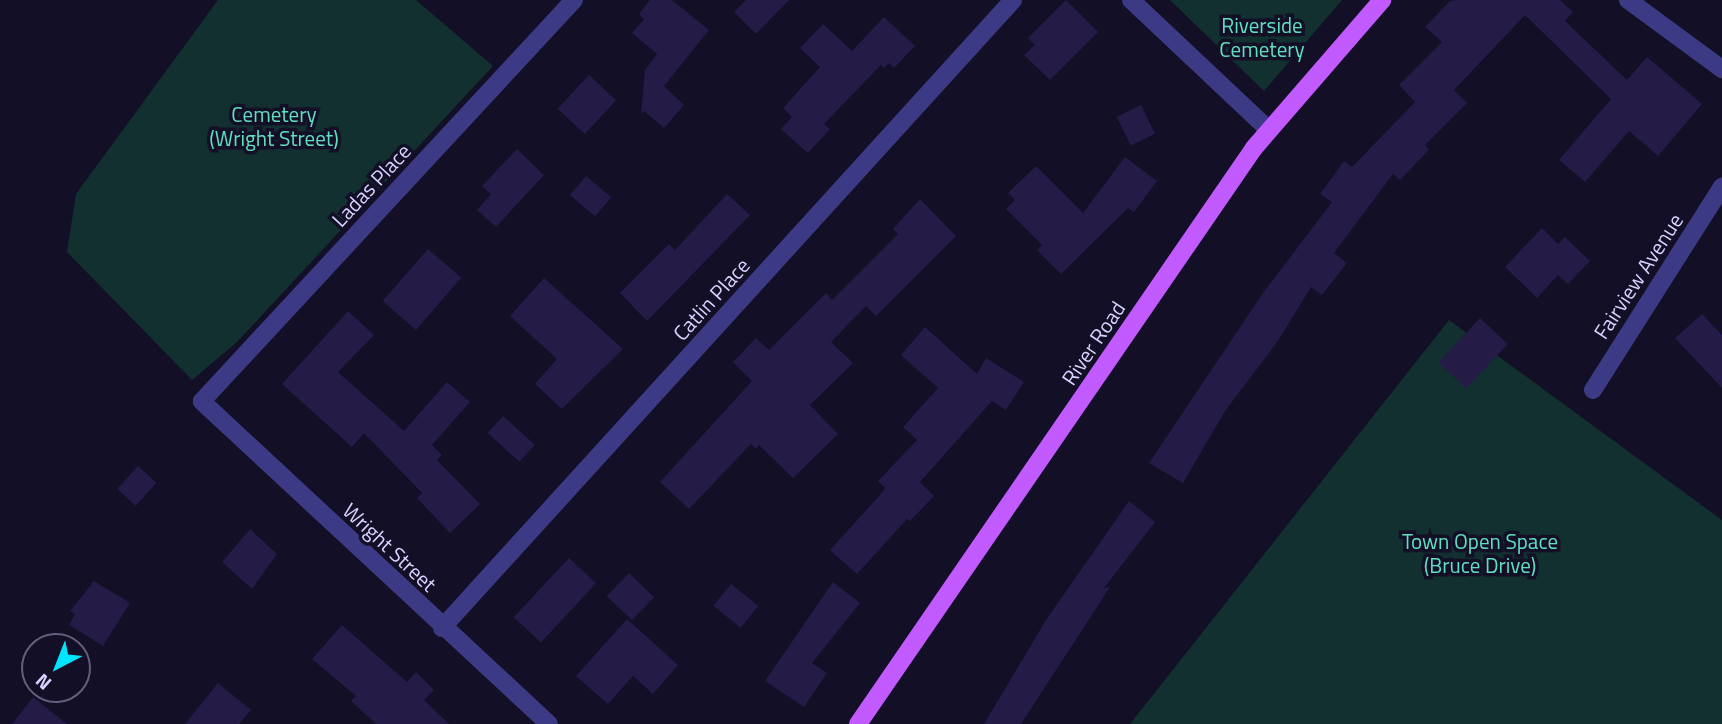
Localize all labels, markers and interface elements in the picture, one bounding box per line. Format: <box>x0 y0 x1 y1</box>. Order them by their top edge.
park label: Riverside Cemetery <box>1219 12 1305 62</box>
park label: Cemetery (Wright Street) <box>209 101 339 151</box>
street label: Ladas Place <box>326 138 416 232</box>
street label: Fairview Avenue <box>1588 209 1688 343</box>
street label: Catlin Place <box>667 253 755 345</box>
street label: River Road <box>1056 296 1130 390</box>
street label: Wright Street <box>338 497 442 597</box>
park label: Town Open Space (Bruce Drive) <box>1402 528 1558 578</box>
north arrow <box>21 633 91 703</box>
text: N <box>28 667 58 698</box>

